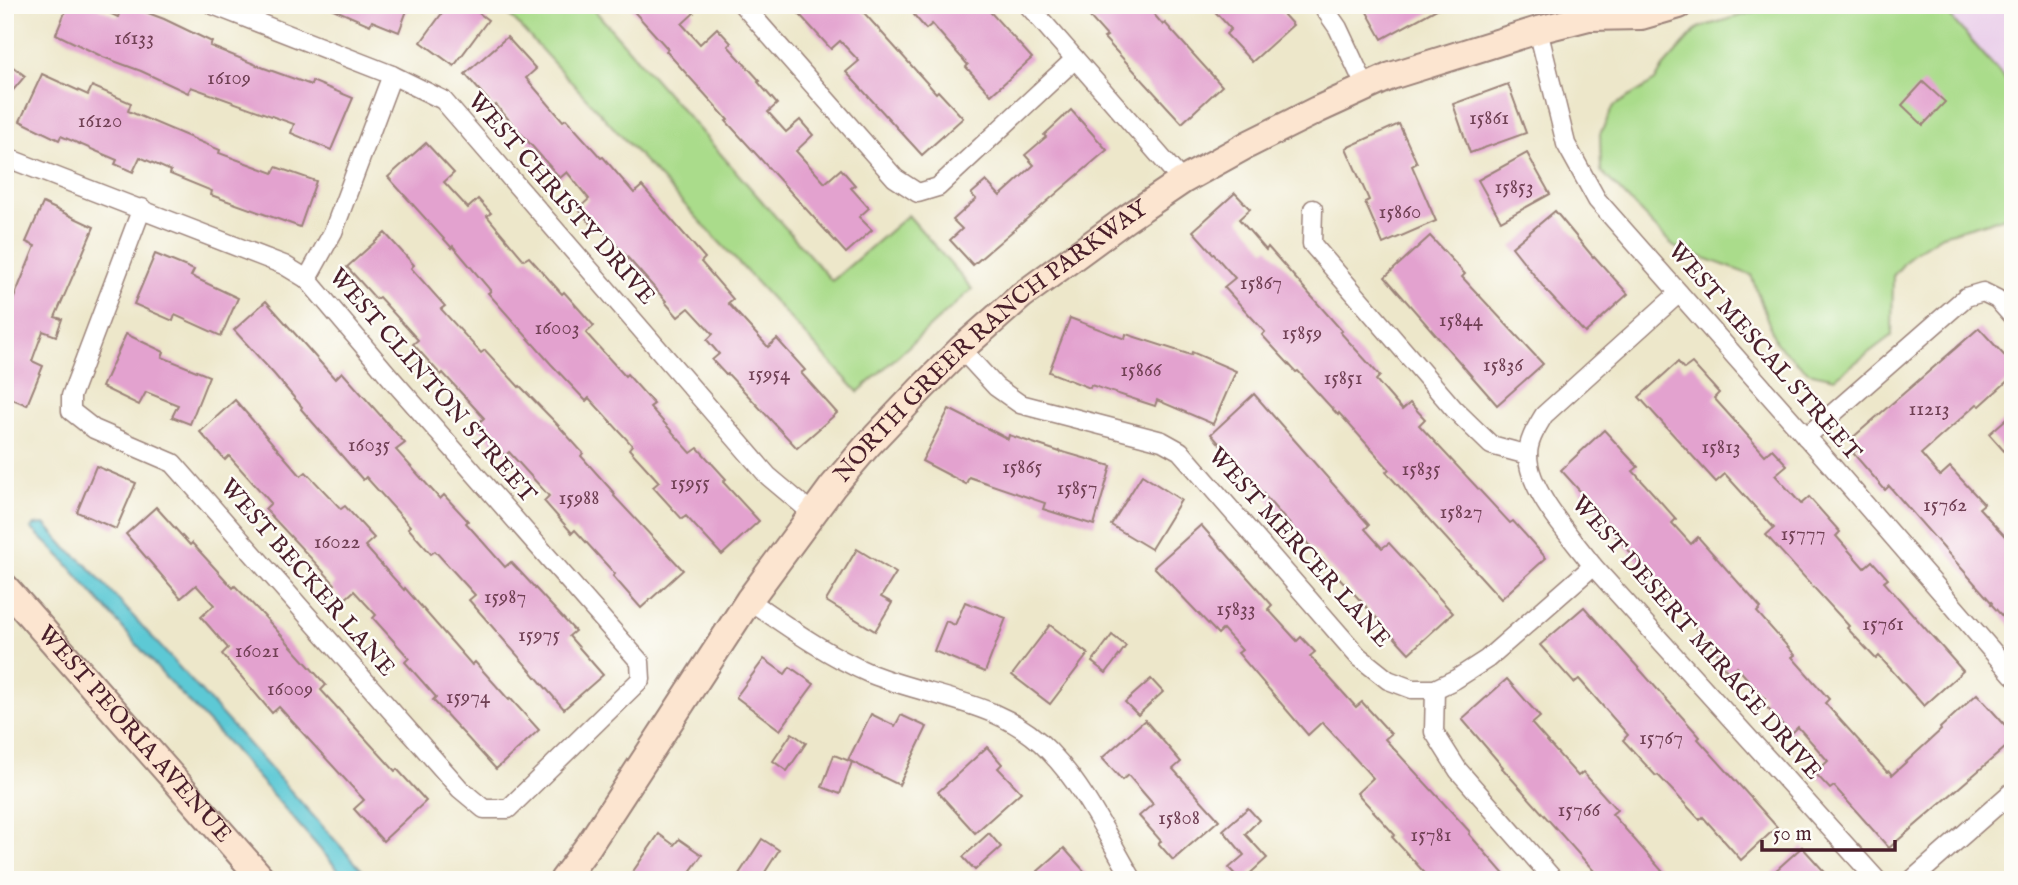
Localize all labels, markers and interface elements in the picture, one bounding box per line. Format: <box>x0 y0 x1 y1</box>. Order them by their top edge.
house number: 16133 <box>114 25 154 52</box>
house number: 16109 <box>207 65 251 92</box>
street label: WEST CHRISTY DRIVE <box>460 86 662 312</box>
house number: 15861 <box>1469 105 1509 132</box>
house number: 16120 <box>78 108 122 135</box>
house number: 15853 <box>1494 174 1534 201</box>
street label: NORTH GREER RANCH PARKWAY <box>827 192 1155 489</box>
house number: 15860 <box>1379 199 1421 226</box>
street label: WEST MESCAL STREET <box>1660 236 1868 468</box>
street label: WEST CLINTON STREET <box>321 262 543 510</box>
house number: 15867 <box>1240 270 1282 297</box>
house number: 15844 <box>1439 307 1484 334</box>
house number: 16003 <box>534 315 580 342</box>
house number: 15859 <box>1282 320 1322 347</box>
house number: 15836 <box>1483 352 1524 379</box>
house number: 15866 <box>1120 357 1163 384</box>
house number: 15954 <box>748 361 791 388</box>
house number: 15851 <box>1323 365 1363 392</box>
house number: 11213 <box>1908 396 1950 423</box>
house number: 16035 <box>348 432 391 459</box>
house number: 15813 <box>1701 434 1741 461</box>
street label: WEST MERCER LANE <box>1201 441 1397 655</box>
house number: 15865 <box>1002 454 1042 481</box>
house number: 15835 <box>1401 456 1441 483</box>
house number: 15955 <box>670 470 710 497</box>
street label: WEST BECKER LANE <box>213 473 401 683</box>
house number: 15857 <box>1056 475 1098 502</box>
house number: 15988 <box>558 485 600 512</box>
street label: WEST DESERT MIRAGE DRIVE <box>1564 489 1828 787</box>
house number: 15762 <box>1923 492 1967 519</box>
house number: 15827 <box>1439 499 1483 526</box>
house number: 15777 <box>1781 521 1825 548</box>
house number: 16022 <box>314 529 360 556</box>
house number: 15987 <box>484 584 526 611</box>
house number: 15833 <box>1216 596 1256 623</box>
house number: 15761 <box>1862 611 1904 638</box>
street label: WEST PEORIA AVENUE <box>30 619 239 849</box>
house number: 15975 <box>518 622 560 649</box>
house number: 16021 <box>235 638 279 665</box>
house number: 16009 <box>267 676 313 703</box>
house number: 15974 <box>446 684 491 711</box>
house number: 15767 <box>1639 725 1683 752</box>
house number: 15766 <box>1558 797 1602 824</box>
house number: 15808 <box>1158 805 1200 832</box>
scale bar <box>1762 808 1896 852</box>
text: 50 m <box>1773 821 1812 848</box>
house number: 15781 <box>1410 822 1452 849</box>

